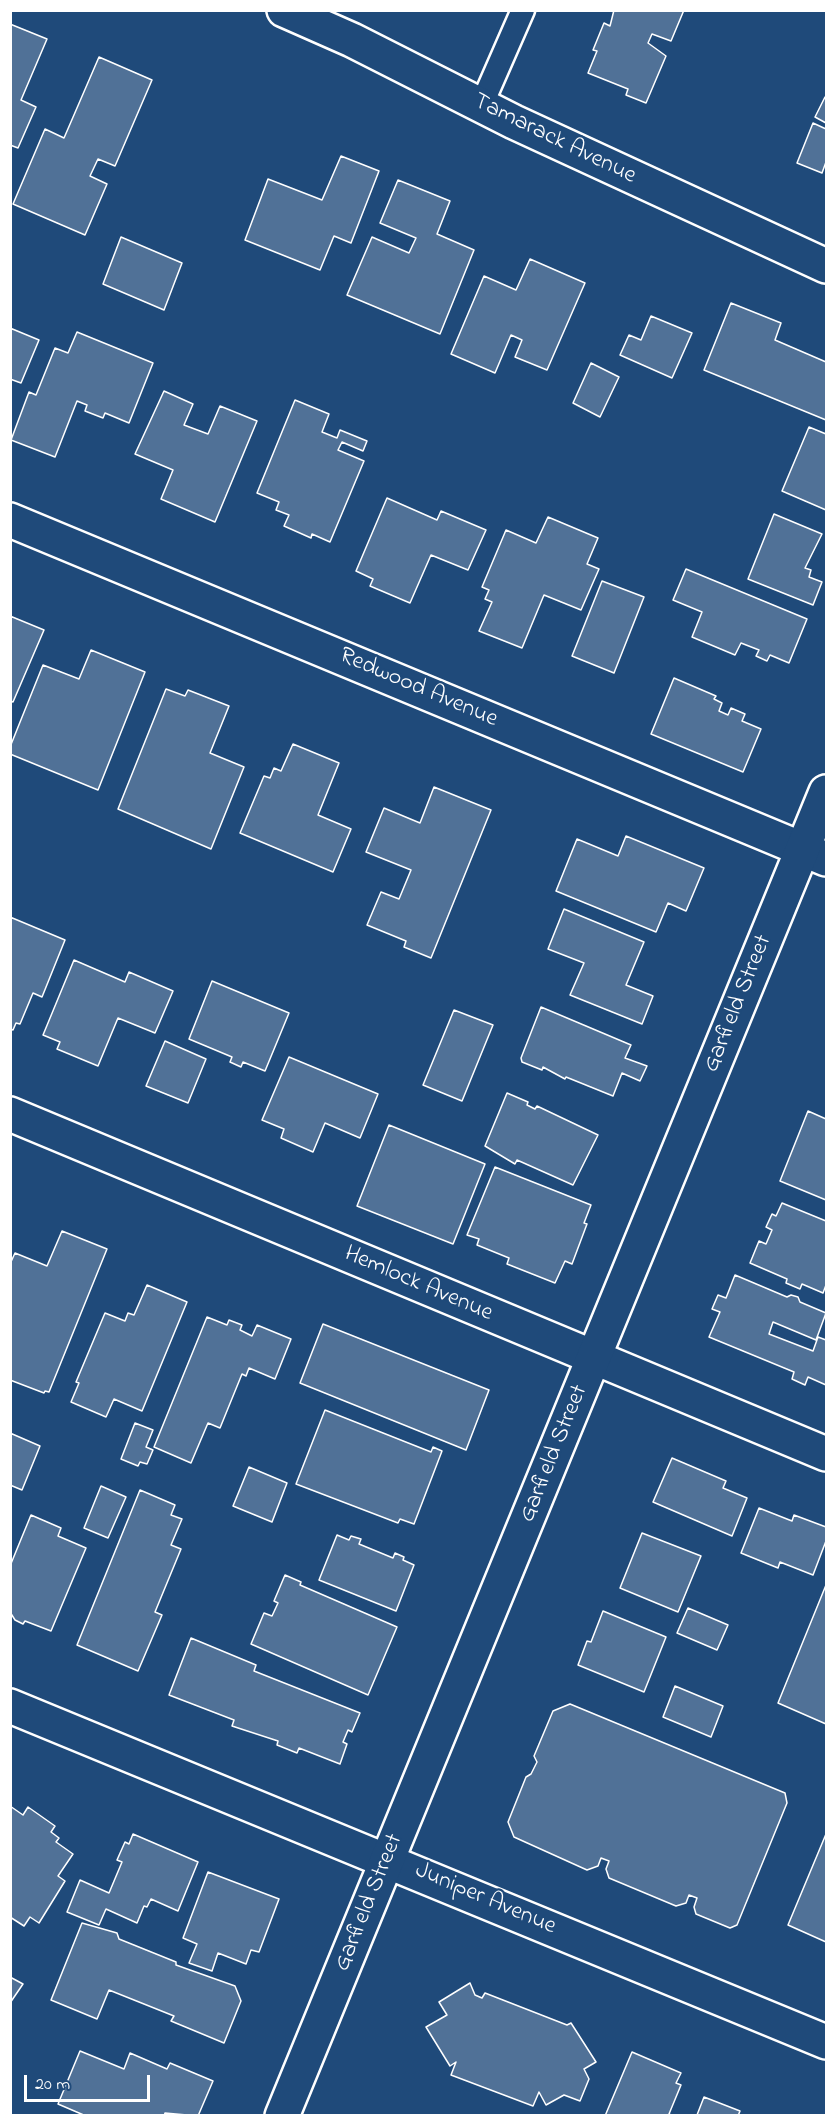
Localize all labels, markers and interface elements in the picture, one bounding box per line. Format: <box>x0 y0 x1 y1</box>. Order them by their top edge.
street label: Tamarack Avenue <box>468 88 640 192</box>
street label: Redwood Avenue <box>334 643 502 735</box>
street label: Garfield Street <box>698 931 780 1077</box>
street label: Hemlock Avenue <box>339 1241 497 1329</box>
street label: Garfield Street <box>514 1381 596 1527</box>
street label: Garfield Street <box>329 1830 411 1976</box>
street label: Juniper Avenue <box>410 1857 560 1943</box>
scale bar <box>27 2063 153 2101</box>
text: 20 m <box>35 2072 70 2098</box>

